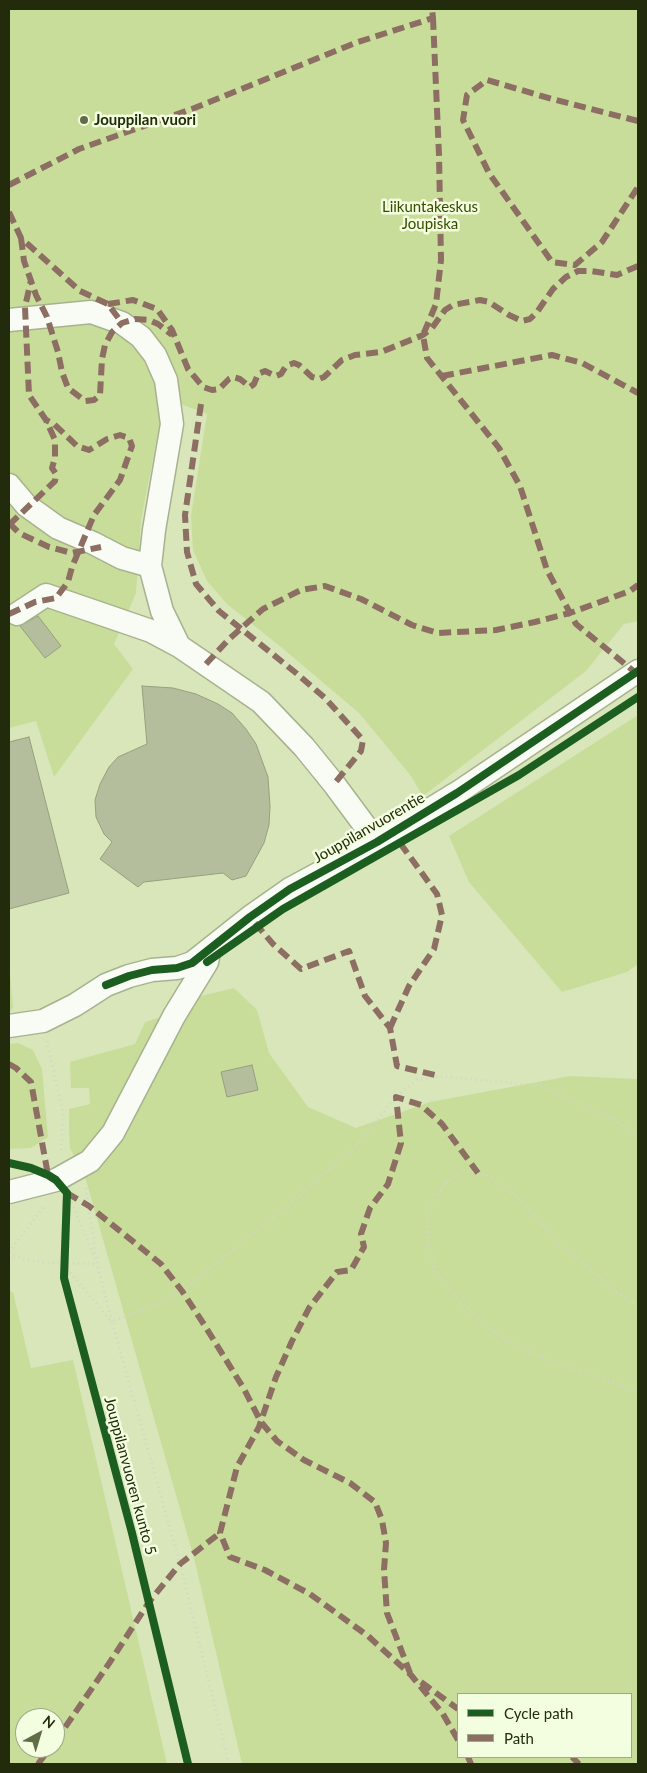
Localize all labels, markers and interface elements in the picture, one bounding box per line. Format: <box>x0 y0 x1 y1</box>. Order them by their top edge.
place label: Jouppilan vuori <box>94 111 196 129</box>
marker: Jouppilan vuori <box>78 114 90 126</box>
park label: Liikuntakeskus Joupiska <box>382 198 478 233</box>
street label: Jouppilanvuorentie <box>310 789 428 867</box>
street label: Jouppilanvuoren kunto 5 <box>100 1395 160 1557</box>
legend <box>457 1693 632 1758</box>
text: Cycle path <box>504 1704 573 1722</box>
north arrow <box>15 1708 65 1758</box>
text: N <box>40 1712 59 1732</box>
text: Path <box>504 1729 534 1747</box>

